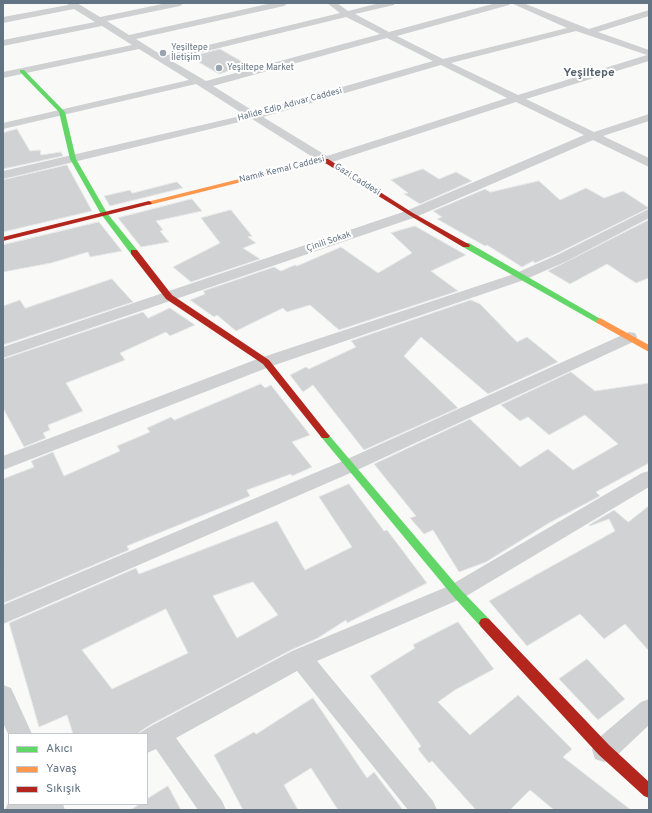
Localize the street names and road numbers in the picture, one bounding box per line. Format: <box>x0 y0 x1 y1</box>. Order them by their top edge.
street label: Halide Edip Adıvar Caddesi <box>237 86 343 124</box>
street label: Namık Kemal Caddesi <box>238 154 326 186</box>
street label: Gazi Caddesi <box>332 162 382 198</box>
street label: Çinili Sokak <box>305 229 353 255</box>

